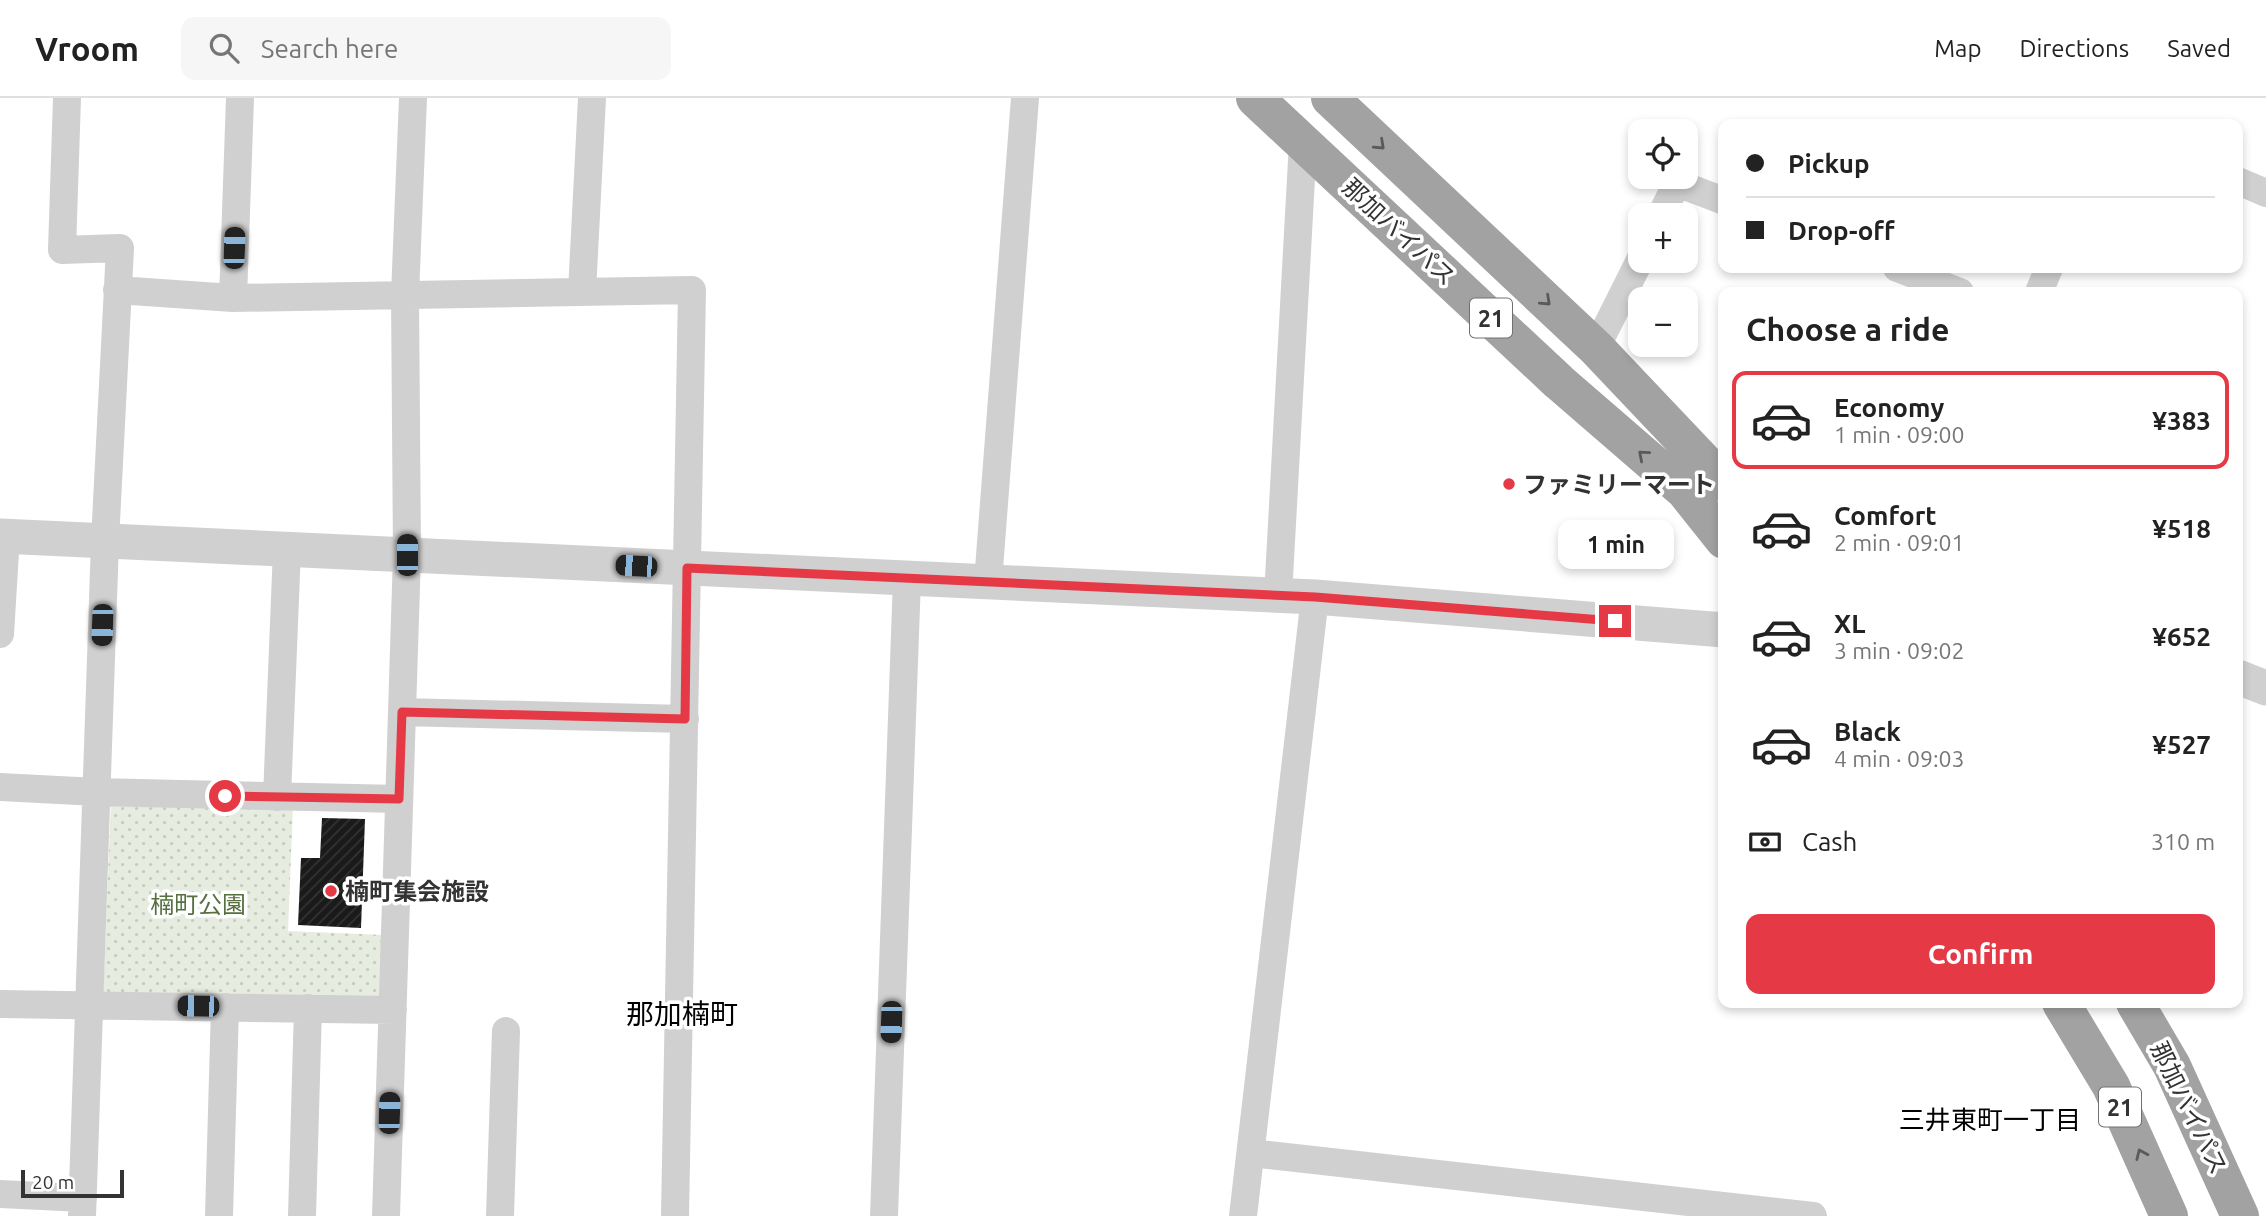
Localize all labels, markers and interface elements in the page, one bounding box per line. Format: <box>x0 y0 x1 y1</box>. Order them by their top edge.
search box <box>181 17 671 80</box>
icon: search <box>205 29 243 67</box>
text: Vroom <box>35 30 139 67</box>
text: Search here <box>261 34 398 63</box>
text: Map <box>1934 35 1981 62</box>
text: Directions <box>2019 35 2129 62</box>
text: Saved <box>2167 35 2231 62</box>
map controls <box>1628 119 1698 357</box>
button: locate <box>1628 119 1698 189</box>
one-way arrow <box>1372 136 1385 149</box>
text: Pickup <box>1788 149 1870 178</box>
street label: 那加バイパス <box>1337 173 1461 291</box>
button: + <box>1628 203 1698 273</box>
text: Drop-off <box>1788 216 1895 245</box>
car <box>223 227 246 269</box>
button: − <box>1628 287 1698 357</box>
one-way arrow <box>1538 292 1551 305</box>
road number: 21 <box>1470 298 1512 338</box>
text: Choose a ride <box>1746 311 1949 347</box>
icon: car <box>1750 389 1813 452</box>
text: Economy <box>1834 393 1944 422</box>
text: ¥383 <box>2152 406 2211 435</box>
text: 1 min · 09:00 <box>1834 422 1965 447</box>
one-way arrow <box>1639 451 1652 463</box>
place label: ファミリーマート <box>1523 471 1715 498</box>
marker: ファミリーマート <box>1501 476 1517 492</box>
icon: car <box>1750 497 1813 560</box>
text: Comfort <box>1834 501 1937 530</box>
text: ¥518 <box>2152 514 2211 543</box>
callout: 1 min <box>1557 519 1673 568</box>
text: 2 min · 09:01 <box>1834 530 1965 555</box>
text: 1 min <box>1587 532 1645 557</box>
car <box>397 534 418 576</box>
car <box>615 554 658 578</box>
car <box>91 604 114 646</box>
route end <box>1599 605 1631 637</box>
icon: car <box>1750 605 1813 668</box>
text: XL <box>1834 609 1865 638</box>
text: ¥652 <box>2152 622 2211 651</box>
text: 3 min · 09:02 <box>1834 638 1965 663</box>
icon: car <box>1750 713 1813 776</box>
text: Black <box>1834 717 1901 746</box>
text: ¥527 <box>2152 730 2211 759</box>
text: 4 min · 09:03 <box>1834 746 1965 771</box>
route start <box>209 780 241 812</box>
icon: cash <box>1746 823 1784 861</box>
text: Cash <box>1802 827 1857 856</box>
text: 310 m <box>2151 829 2215 854</box>
place label: 楠町集会施設 <box>345 878 489 905</box>
marker: 楠町集会施設 <box>323 883 339 899</box>
park label: 楠町公園 <box>150 891 246 918</box>
button: Confirm <box>1746 914 2215 994</box>
car <box>177 995 220 1017</box>
district label: 那加楠町 <box>626 998 738 1029</box>
car <box>880 1001 903 1043</box>
street label: 那加バイパス <box>2145 1038 2233 1178</box>
road number: 21 <box>2099 1088 2141 1126</box>
car <box>378 1092 401 1134</box>
district label: 三井東町一丁目 <box>1899 1105 2081 1134</box>
one-way arrow <box>2135 1149 2149 1161</box>
scale bar <box>21 1167 124 1199</box>
text: 20 m <box>32 1171 74 1193</box>

